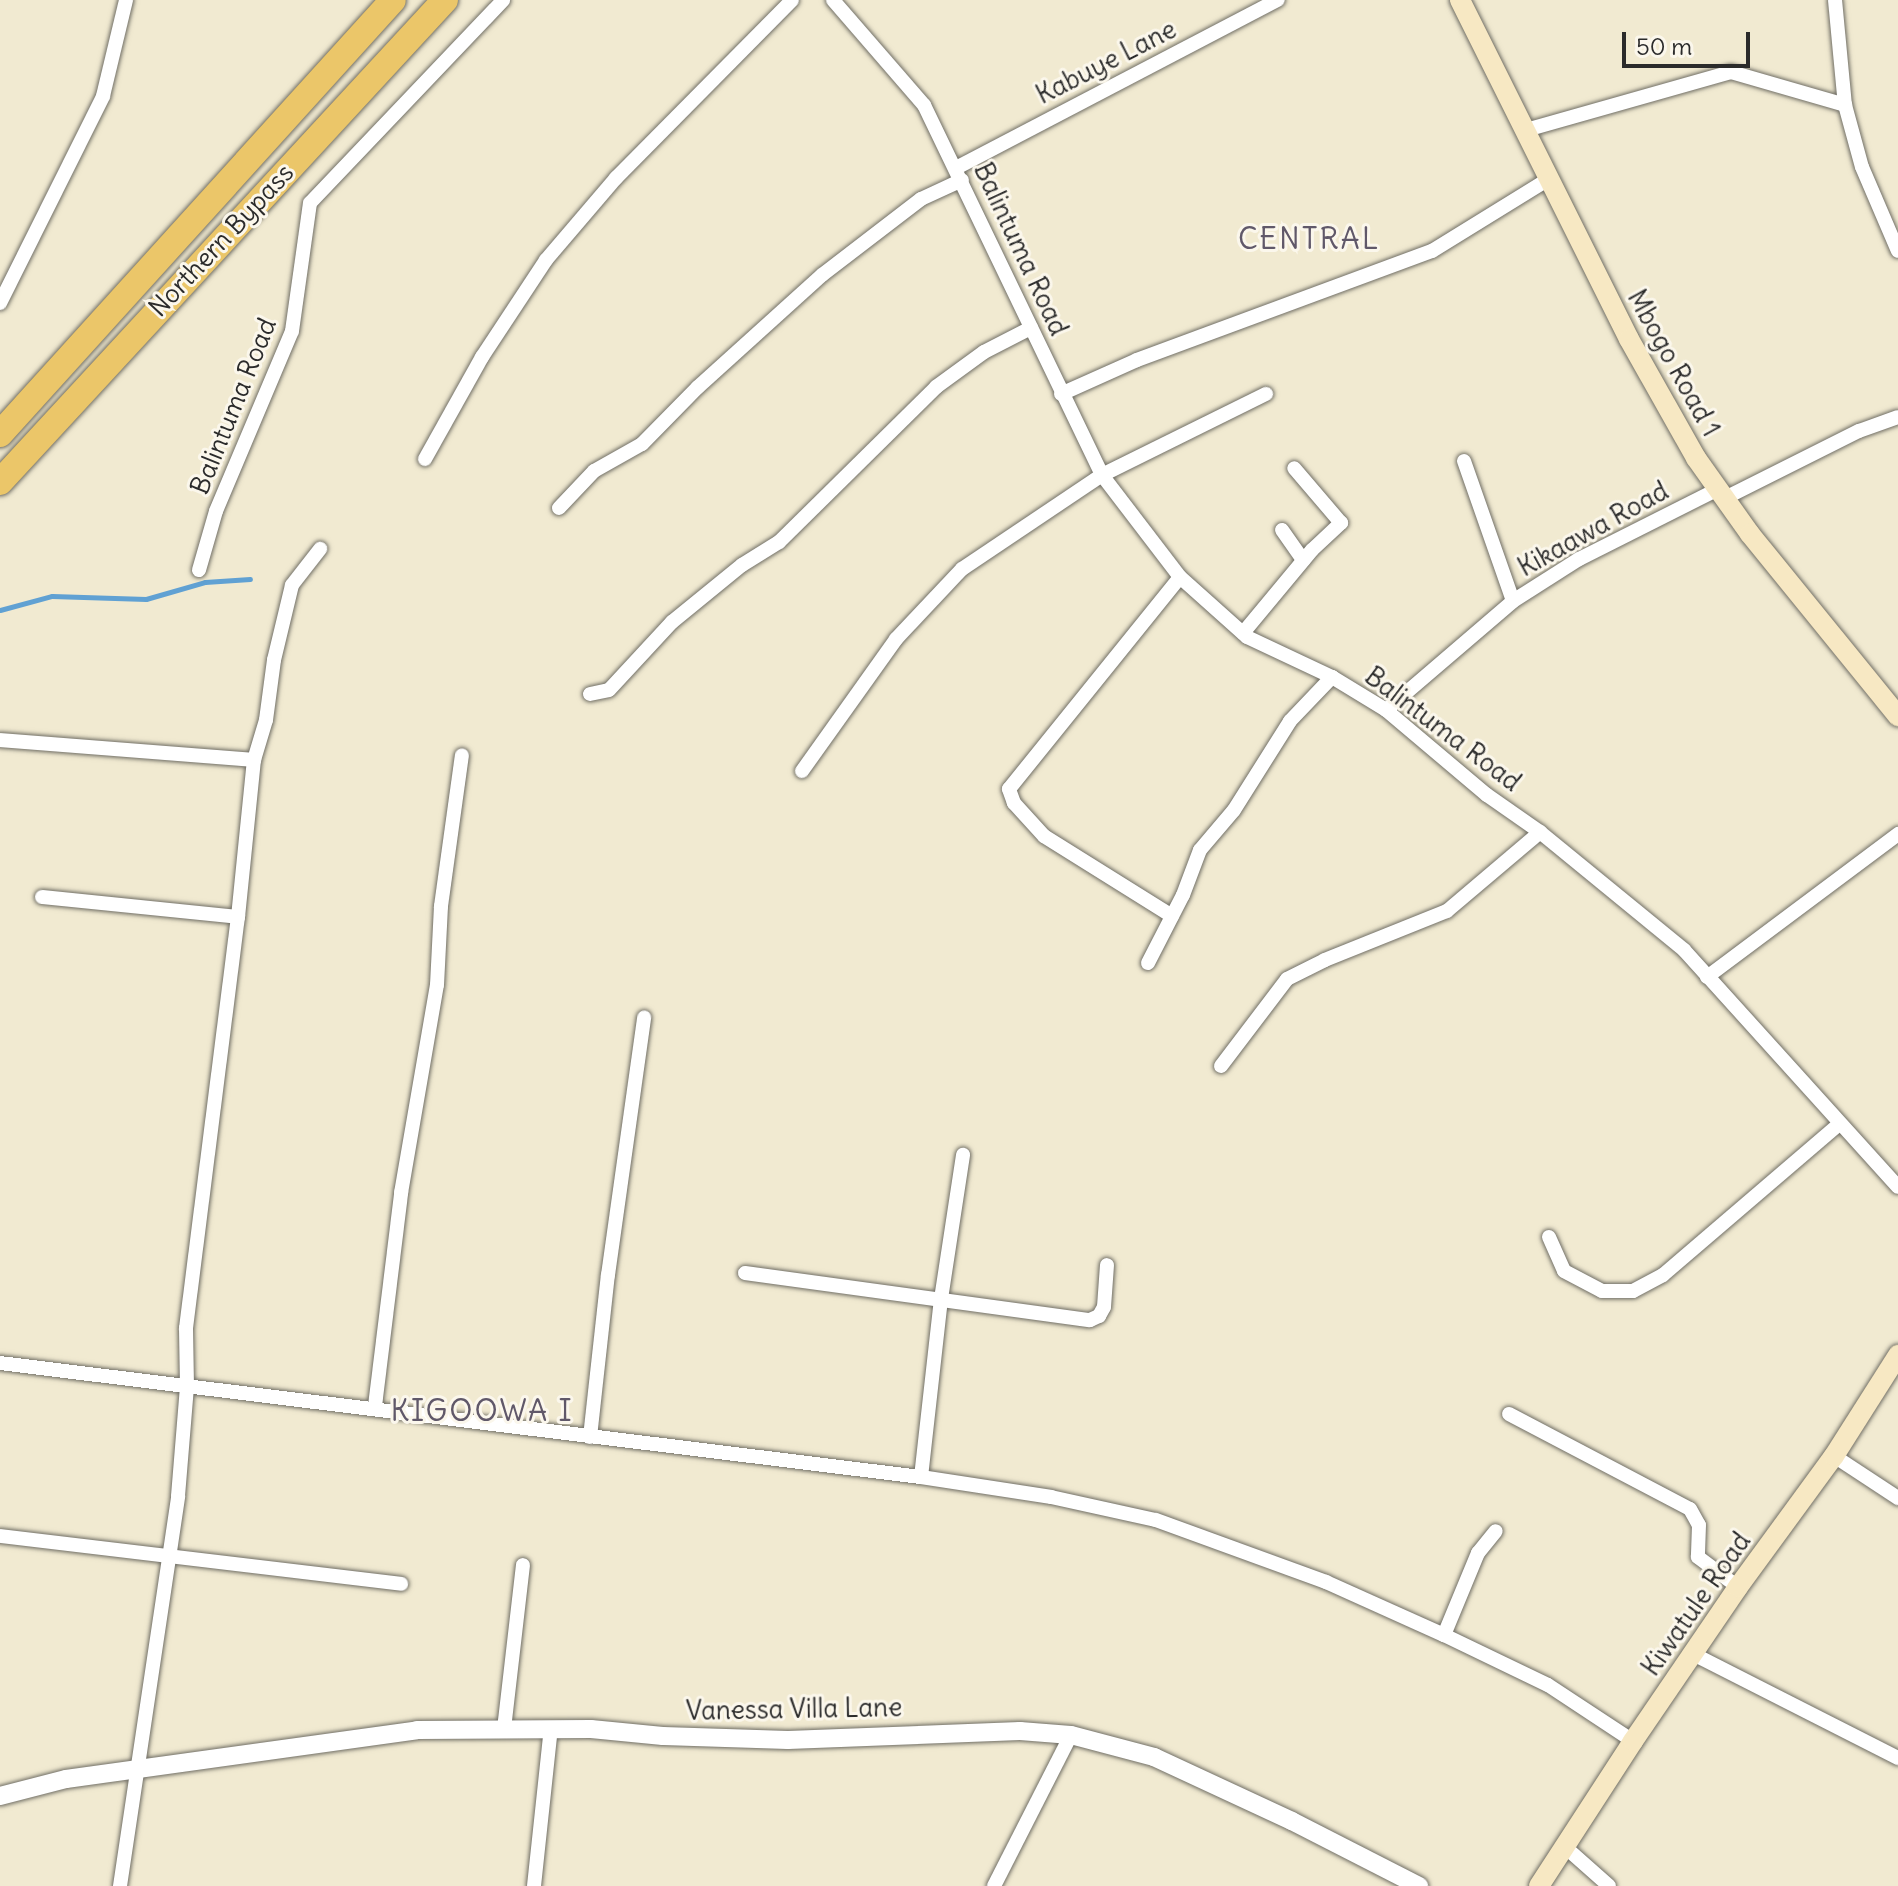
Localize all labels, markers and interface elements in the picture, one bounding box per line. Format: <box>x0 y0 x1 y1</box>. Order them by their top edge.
street label: Kabuye Lane <box>1031 13 1181 111</box>
scale bar <box>1626 16 1754 66</box>
text: 50 m <box>1636 31 1692 61</box>
street label: Northern Bypass <box>142 157 300 323</box>
street label: Balintuma Road <box>967 158 1075 340</box>
district label: CENTRAL <box>1238 220 1380 256</box>
street label: Mbogo Road 1 <box>1621 284 1727 442</box>
street label: Balintuma Road <box>183 313 283 499</box>
street label: Kikaawa Road <box>1512 475 1674 583</box>
street label: Balintuma Road <box>1359 660 1527 798</box>
district label: KIGOOWA I <box>390 1392 574 1428</box>
street label: Kiwatule Road <box>1635 1526 1757 1682</box>
street label: Vanessa Villa Lane <box>686 1692 902 1726</box>

